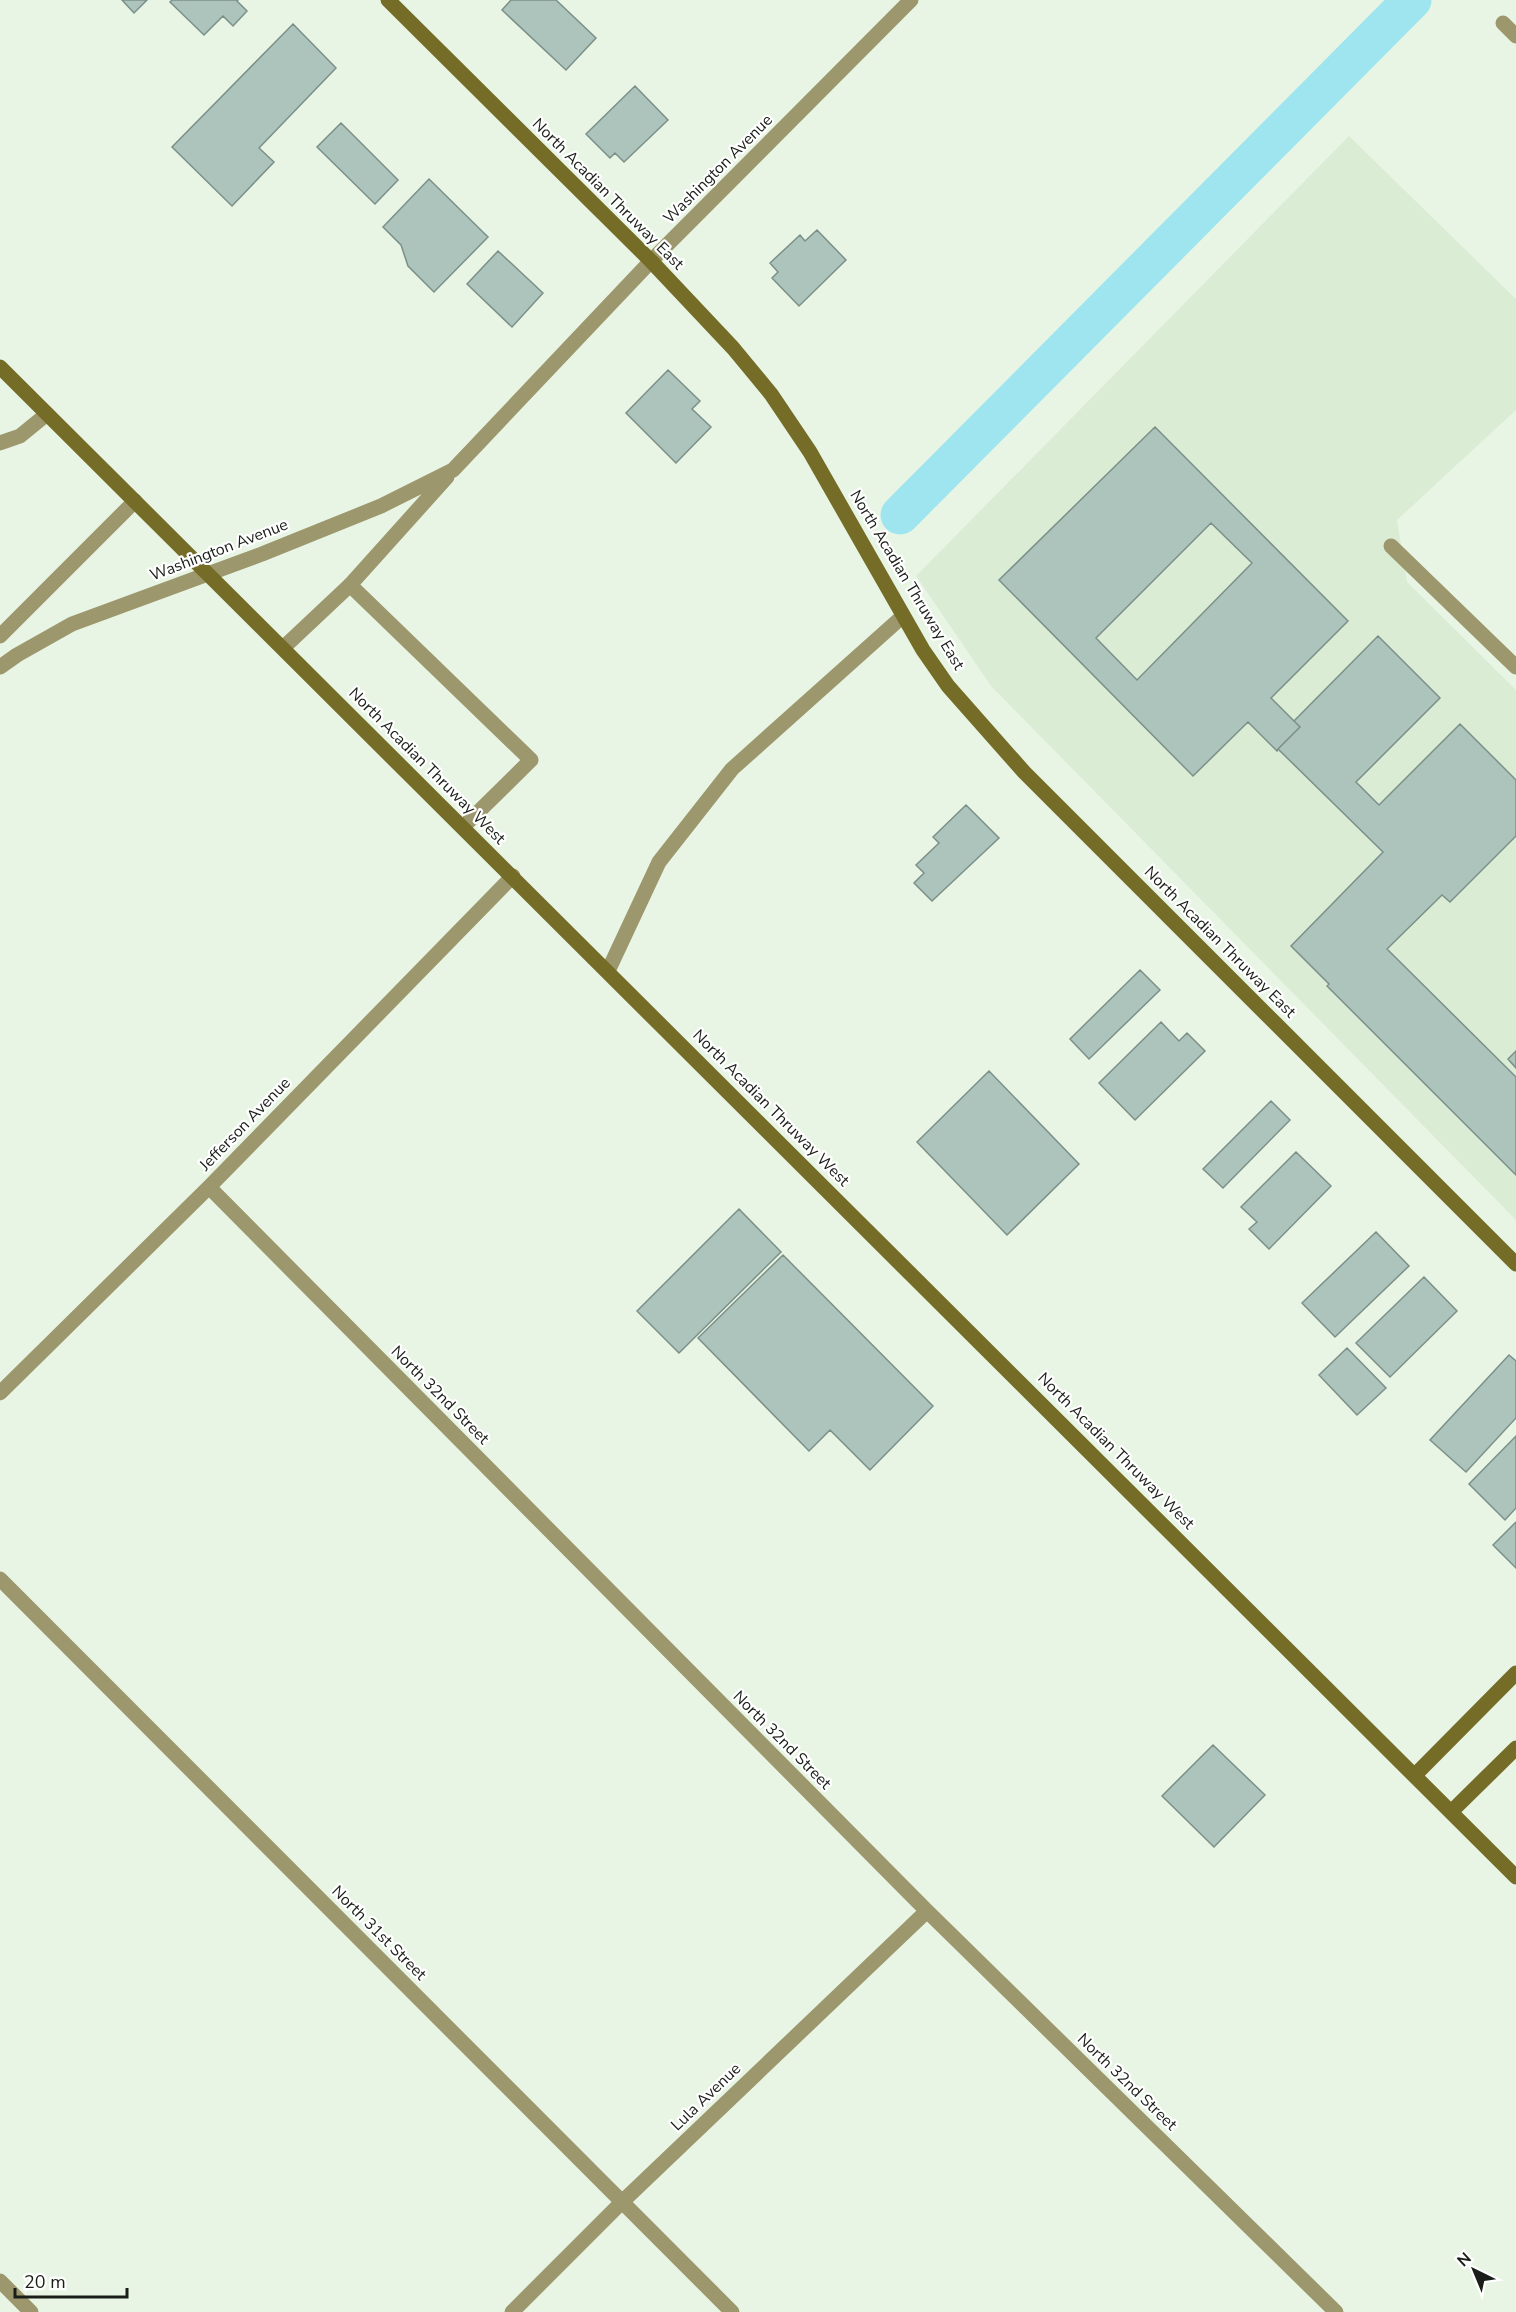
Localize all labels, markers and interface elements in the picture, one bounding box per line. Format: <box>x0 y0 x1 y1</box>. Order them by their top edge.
street label: Washington Avenue <box>659 110 777 228</box>
street label: North Acadian Thruway East <box>527 113 689 275</box>
street label: North Acadian Thruway East <box>844 486 970 674</box>
street label: Washington Avenue <box>147 514 291 586</box>
street label: North Acadian Thruway West <box>344 683 511 850</box>
street label: North Acadian Thruway East <box>1139 861 1301 1023</box>
street label: North Acadian Thruway West <box>688 1025 855 1192</box>
street label: Jefferson Avenue <box>194 1072 295 1176</box>
street label: North 32nd Street <box>386 1341 494 1449</box>
street label: North Acadian Thruway West <box>1033 1368 1200 1535</box>
street label: North 32nd Street <box>728 1686 836 1794</box>
street label: North 31st Street <box>327 1881 432 1986</box>
street label: North 32nd Street <box>1072 2029 1182 2136</box>
street label: Lula Avenue <box>666 2058 746 2136</box>
north arrow <box>1444 2240 1504 2300</box>
text: N <box>1453 2248 1476 2272</box>
scale bar <box>15 2261 128 2299</box>
text: 20 m <box>24 2270 66 2294</box>

